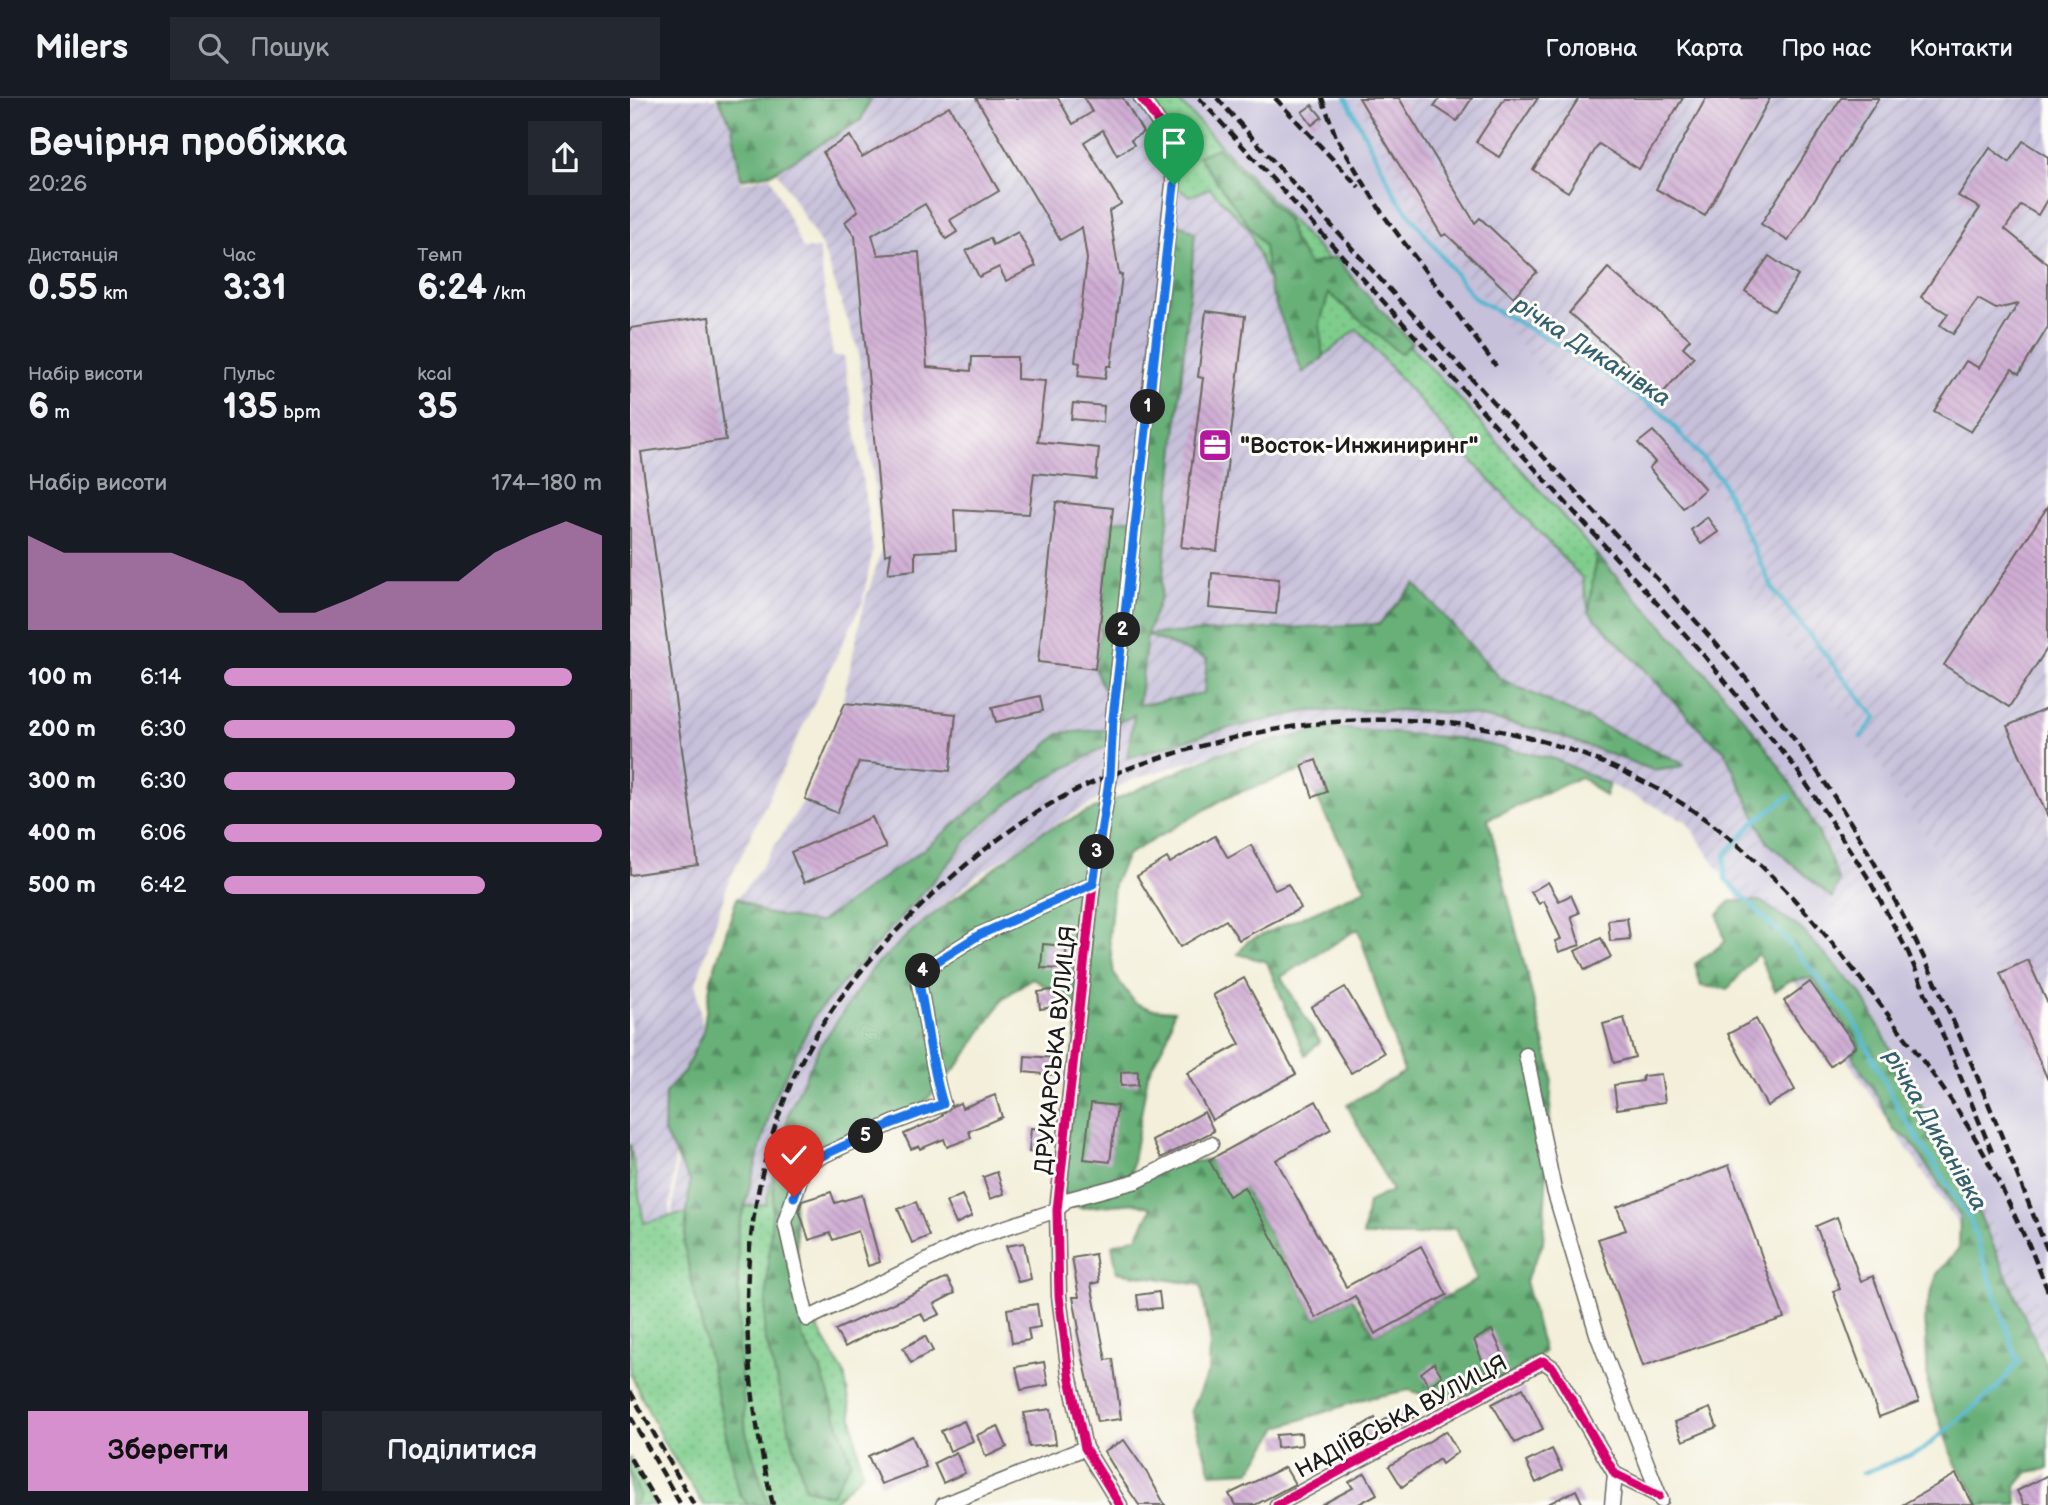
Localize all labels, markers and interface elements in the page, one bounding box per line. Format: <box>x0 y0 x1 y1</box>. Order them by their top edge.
search box <box>170 17 660 80</box>
text: Milers <box>35 28 128 68</box>
icon: search <box>194 29 232 67</box>
text: Пошук <box>250 33 329 64</box>
text: Головна <box>1546 34 1638 63</box>
text: Карта <box>1676 34 1743 63</box>
text: Про нас <box>1781 34 1871 63</box>
text: Контакти <box>1909 34 2013 63</box>
pin <box>1144 113 1204 185</box>
text: Вечірня пробіжка <box>28 121 347 166</box>
button: share <box>528 121 602 195</box>
icon: arrive <box>1155 124 1193 162</box>
text: 20:26 <box>28 170 87 198</box>
text: Дистанція <box>28 244 118 267</box>
text: Час <box>223 244 256 267</box>
text: Темп <box>417 244 462 267</box>
text: 0.55 <box>28 267 98 310</box>
text: 3:31 <box>223 267 287 310</box>
text: 6:24 <box>417 267 487 310</box>
text: km <box>98 282 128 305</box>
text: /km <box>487 282 526 305</box>
water label: річка Диканівка <box>1507 289 1676 413</box>
text: Набір висоти <box>28 363 143 386</box>
text: Пульс <box>223 363 275 386</box>
text: kcal <box>417 363 451 386</box>
text: 6 <box>28 386 49 429</box>
text: 135 <box>223 386 278 429</box>
text: 35 <box>417 386 458 429</box>
pin: 1 <box>1130 390 1166 424</box>
text: 1 <box>1144 395 1152 418</box>
text: m <box>49 401 70 424</box>
text: bpm <box>278 401 321 424</box>
office icon: "Восток-Инжиниринг" <box>1196 426 1234 464</box>
place label: "Восток-Инжиниринг" <box>1240 432 1479 460</box>
text: Набір висоти <box>28 469 167 497</box>
text: 174–180 m <box>492 469 602 497</box>
pin: 2 <box>1106 612 1140 648</box>
text: 2 <box>1117 618 1128 641</box>
text: 100 m <box>28 663 92 691</box>
text: 6:14 <box>140 663 182 691</box>
text: 200 m <box>28 715 96 743</box>
text: 6:30 <box>140 715 186 743</box>
text: 300 m <box>28 767 96 795</box>
text: 6:30 <box>140 767 186 795</box>
text: 400 m <box>28 819 96 847</box>
text: 6:06 <box>140 819 186 847</box>
pin: 3 <box>1079 834 1114 870</box>
text: 3 <box>1091 840 1102 863</box>
text: 500 m <box>28 871 96 899</box>
text: 6:42 <box>140 871 186 899</box>
street label: ДРУКАРСЬКА ВУЛИЦЯ <box>1029 924 1083 1176</box>
pin: 4 <box>906 954 940 988</box>
text: 4 <box>917 959 928 982</box>
water label: річка Диканівка <box>1877 1043 1994 1216</box>
pin: 5 <box>848 1118 884 1154</box>
text: 5 <box>860 1124 871 1147</box>
pin <box>764 1125 824 1197</box>
icon: check <box>775 1136 813 1174</box>
street label: НАДІЇВСЬКА ВУЛИЦЯ <box>1291 1349 1512 1485</box>
button: Зберегти <box>28 1411 308 1491</box>
button: Поділитися <box>322 1411 602 1491</box>

